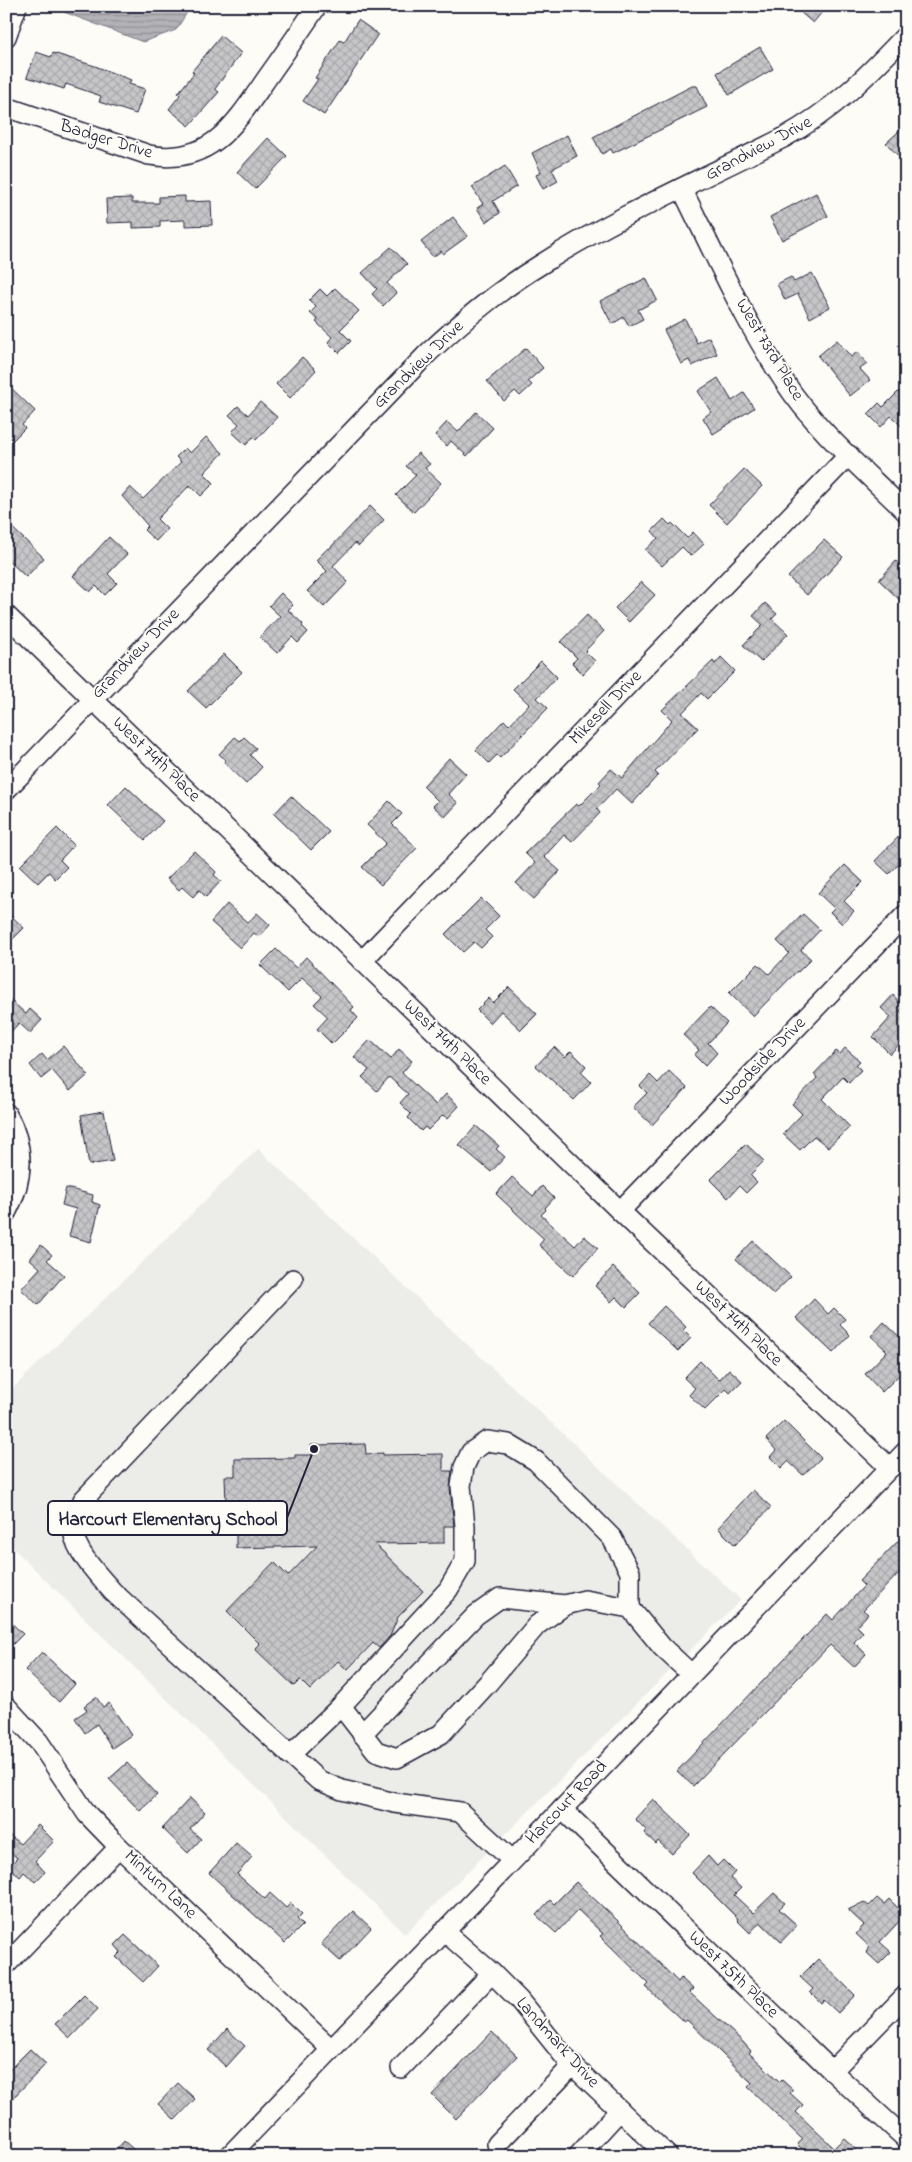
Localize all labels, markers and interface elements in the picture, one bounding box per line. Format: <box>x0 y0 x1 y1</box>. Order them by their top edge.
street label: Grandview Drive <box>701 109 818 188</box>
street label: Badger Drive <box>55 113 156 168</box>
street label: West 73rd Place <box>728 294 810 407</box>
street label: Grandview Drive <box>368 314 471 415</box>
street label: Grandview Drive <box>86 602 187 705</box>
street label: Mikesell Drive <box>563 664 649 751</box>
street label: West 74th Place <box>106 711 207 810</box>
street label: West 74th Place <box>397 994 498 1093</box>
street label: Woodside Drive <box>714 1011 813 1113</box>
street label: West 74th Place <box>688 1275 789 1374</box>
callout: Harcourt Elementary School <box>48 1501 287 1535</box>
text: Harcourt Elementary School <box>58 1507 278 1536</box>
street label: Harcourt Road <box>520 1755 614 1851</box>
street label: Minturn Lane <box>118 1844 203 1926</box>
street label: West 75th Place <box>682 1925 785 2026</box>
street label: Landmark Drive <box>509 1992 606 2095</box>

